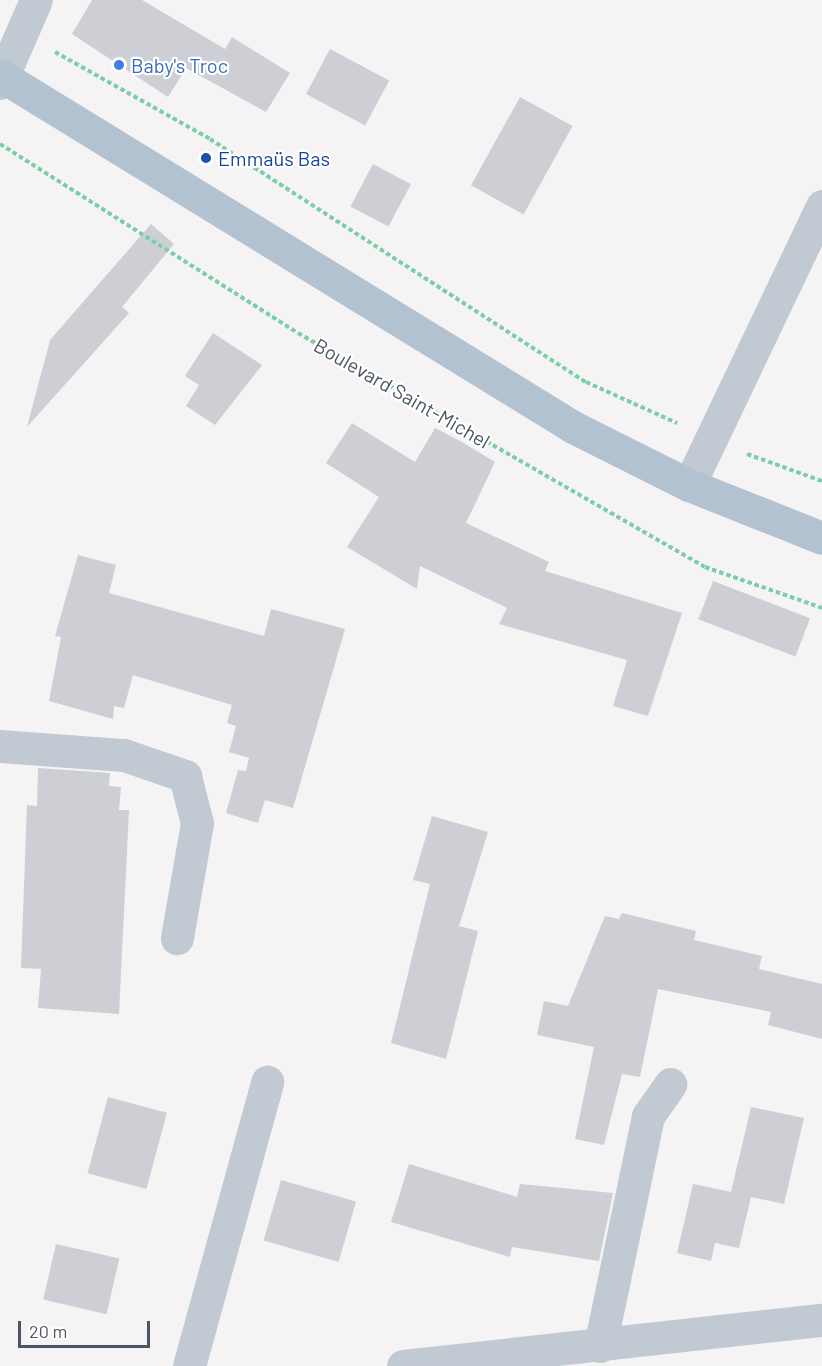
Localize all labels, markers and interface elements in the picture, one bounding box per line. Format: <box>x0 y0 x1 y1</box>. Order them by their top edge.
place label: Baby's Troc <box>131 53 228 77</box>
marker: Baby's Troc <box>112 58 126 72</box>
place label: Emmaüs Bas <box>218 146 330 170</box>
marker: Emmaüs Bas <box>199 151 213 165</box>
street label: Boulevard Saint-Michel <box>310 333 494 453</box>
scale bar <box>21 1309 153 1347</box>
text: 20 m <box>29 1320 67 1342</box>

